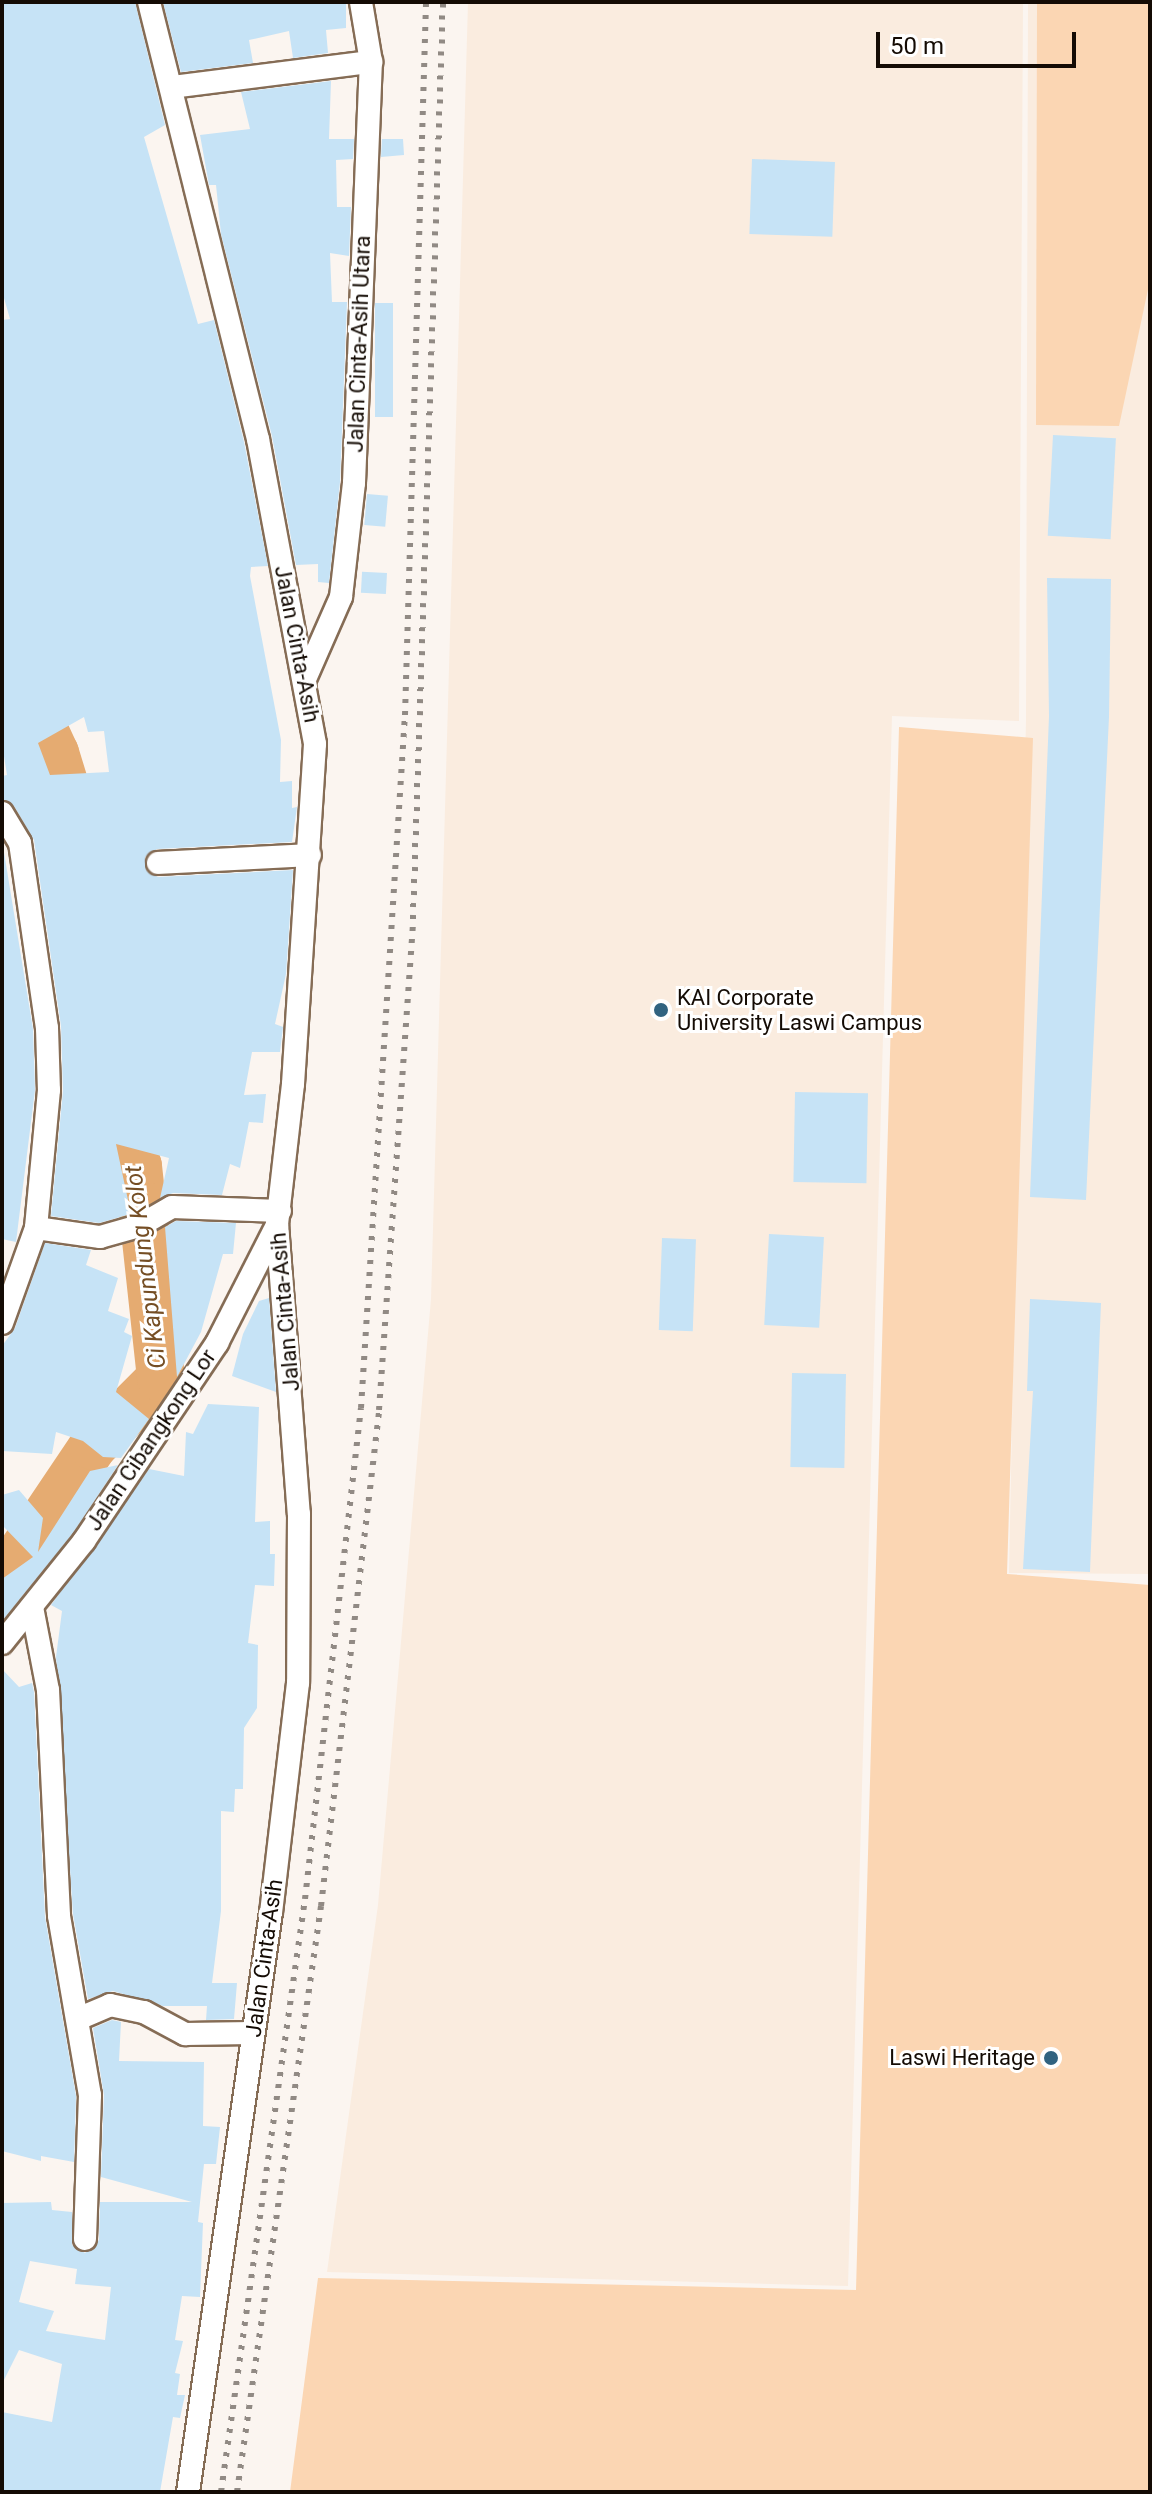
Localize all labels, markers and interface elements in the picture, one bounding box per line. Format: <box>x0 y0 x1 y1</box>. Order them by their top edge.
scale bar <box>880 16 1080 66</box>
text: 50 m <box>890 32 944 60</box>
street label: Jalan Cinta-Asih Utara <box>342 235 376 453</box>
street label: Jalan Cinta-Asih <box>269 563 325 725</box>
place label: KAI Corporate University Laswi Campus <box>677 984 922 1036</box>
marker: KAI Corporate University Laswi Campus <box>652 1001 670 1019</box>
water label: Ci Kapundung Kolot <box>119 1164 173 1370</box>
street label: Jalan Cinta-Asih <box>265 1232 305 1392</box>
street label: Jalan Cibangkong Lor <box>80 1344 222 1536</box>
street label: Jalan Cinta-Asih <box>240 1877 288 2039</box>
place label: Laswi Heritage <box>889 2045 1035 2071</box>
marker: Laswi Heritage <box>1042 2049 1060 2067</box>

